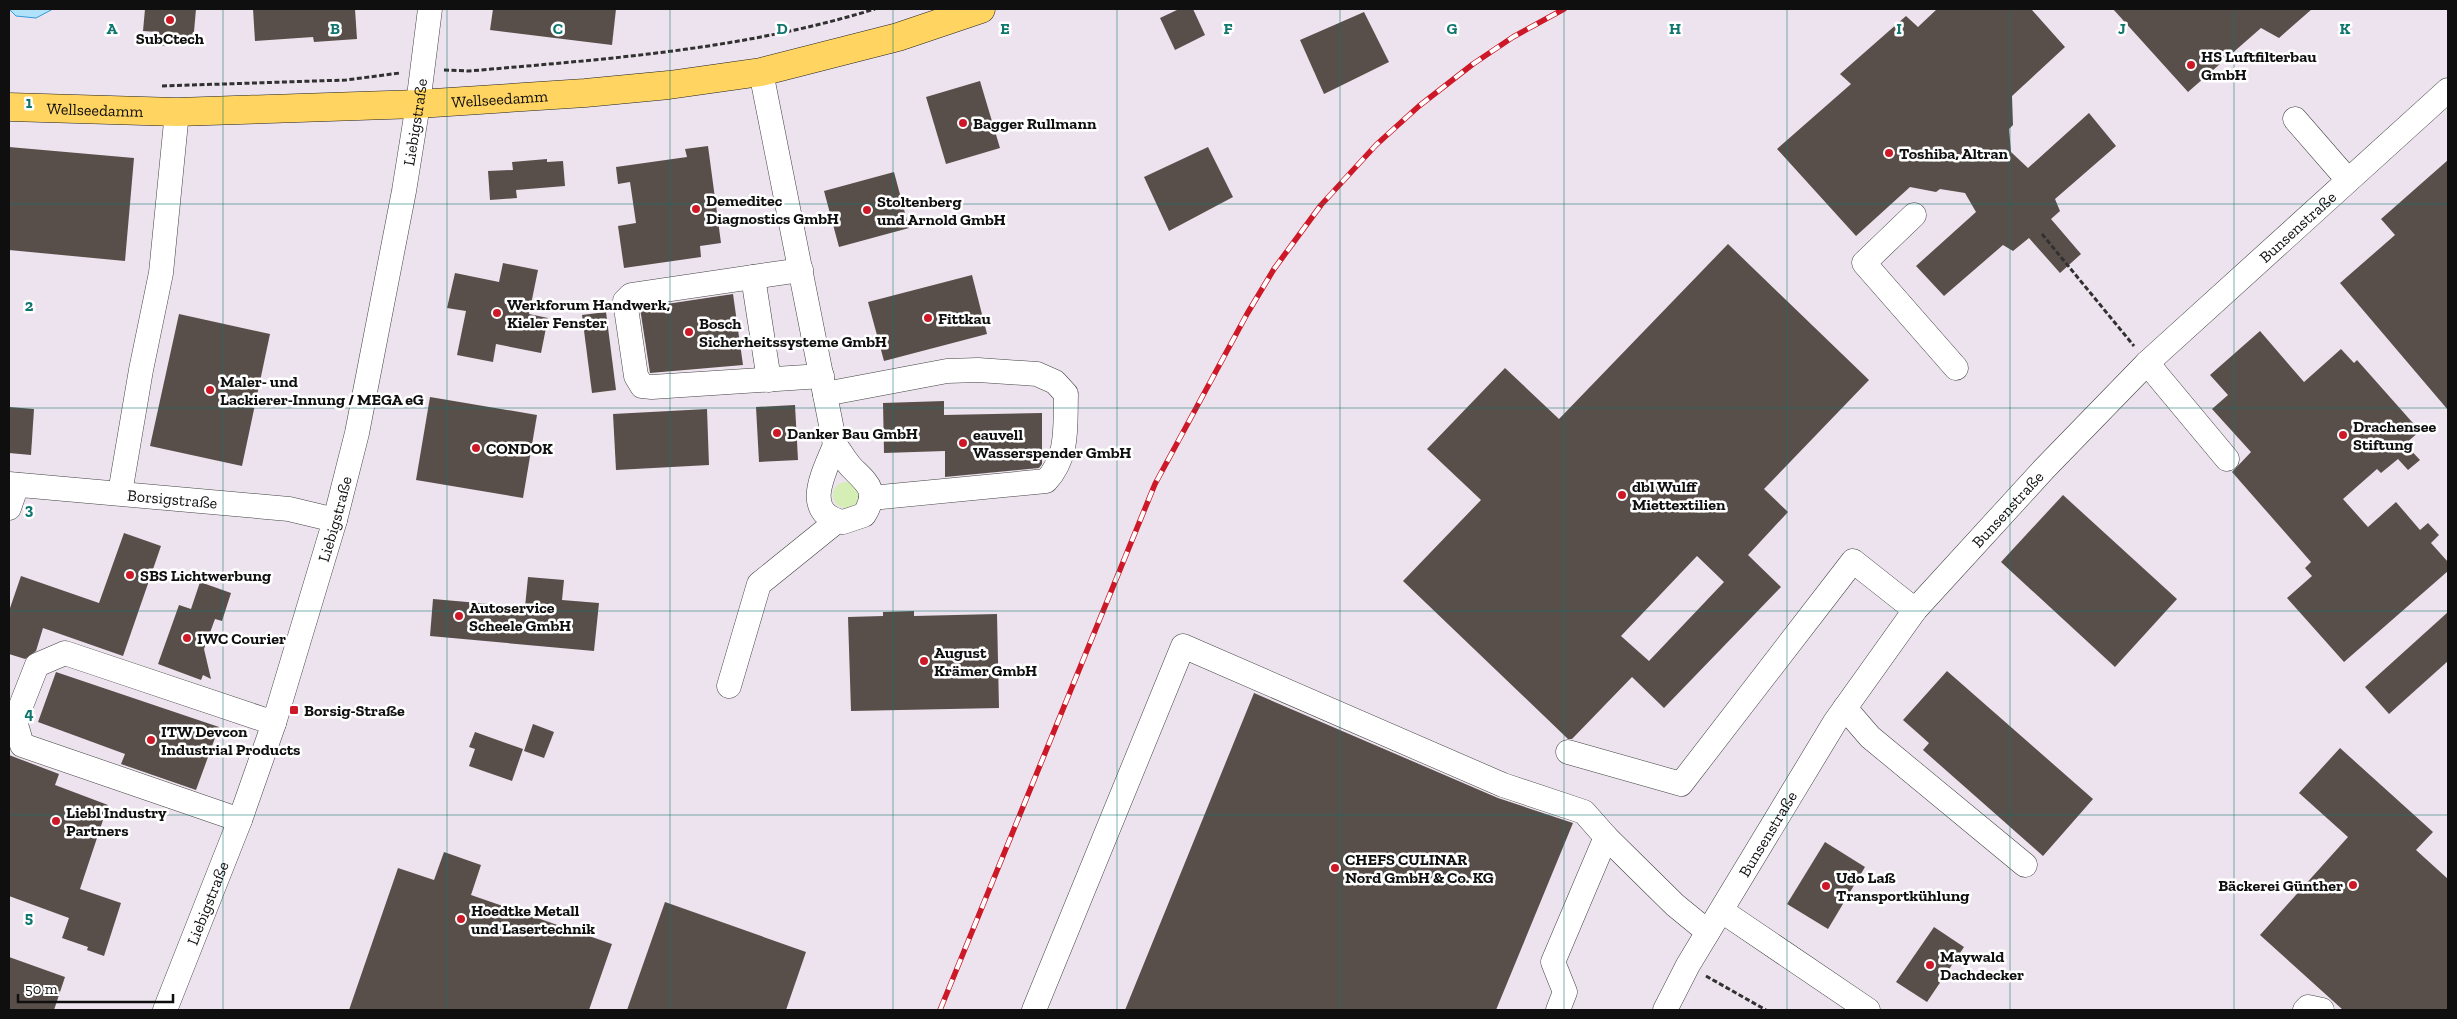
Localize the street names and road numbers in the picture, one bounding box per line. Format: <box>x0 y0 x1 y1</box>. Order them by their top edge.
street label: Liebigstraße <box>399 77 431 167</box>
street label: Wellseedamm <box>451 86 549 111</box>
street label: Wellseedamm <box>46 99 144 120</box>
street label: Bunsenstraße <box>2255 187 2340 266</box>
street label: Bunsenstraße <box>1968 467 2047 551</box>
street label: Liebigstraße <box>314 474 355 564</box>
street label: Borsigstraße <box>127 485 218 512</box>
street label: Bunsenstraße <box>1734 787 1801 880</box>
street label: Liebigstraße <box>182 859 232 947</box>

